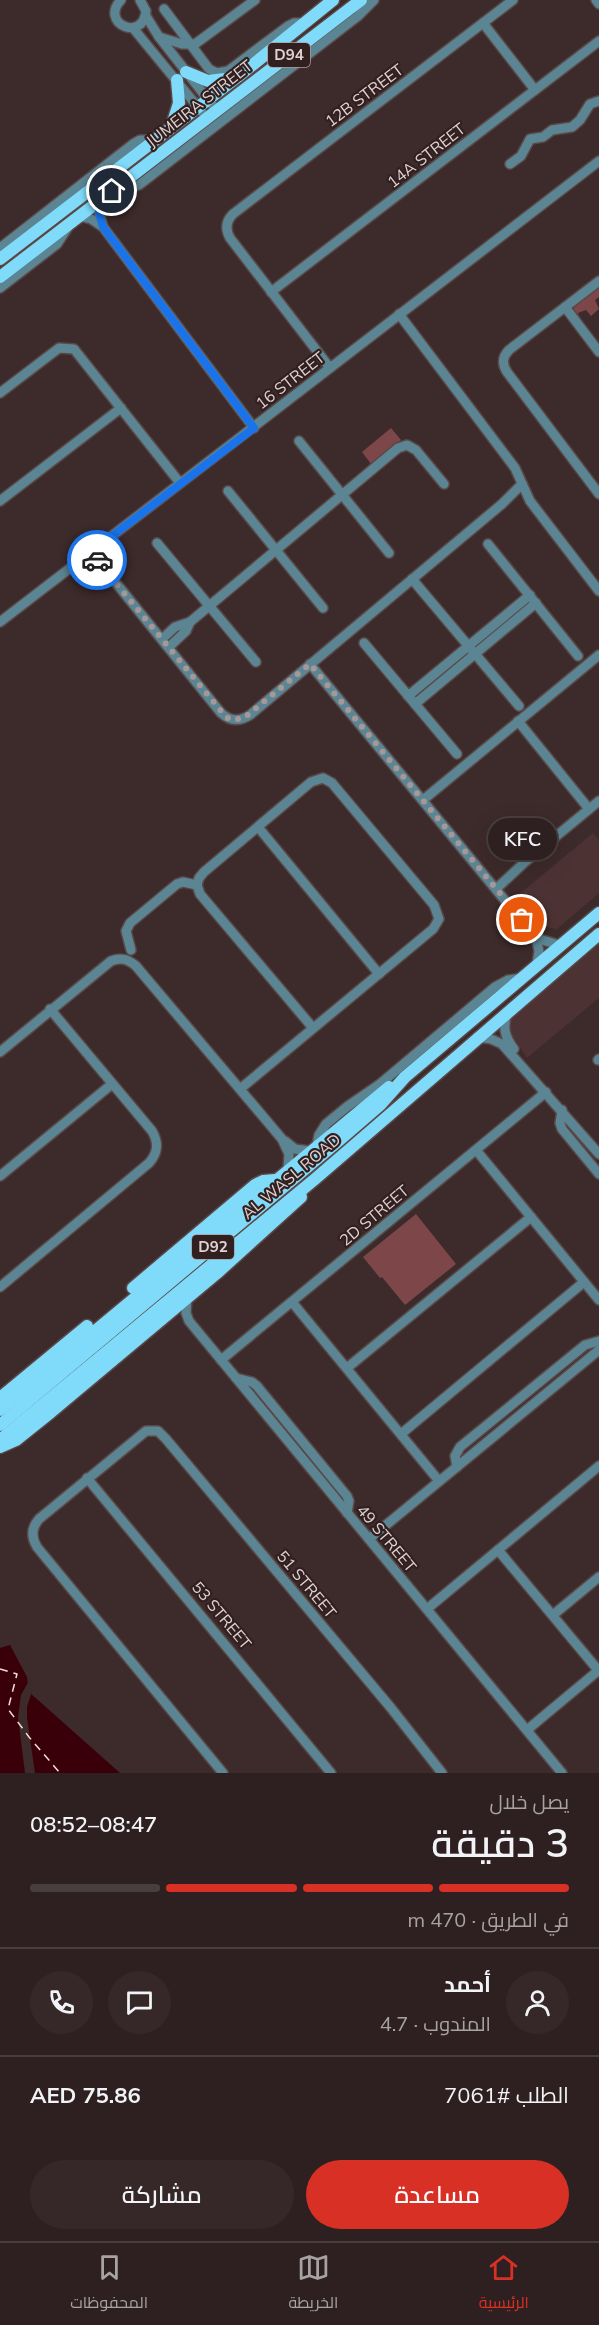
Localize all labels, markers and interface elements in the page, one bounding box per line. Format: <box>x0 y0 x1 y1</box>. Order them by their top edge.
road number: D94 <box>268 43 310 67</box>
street label: JUMEIRA STREET <box>142 55 257 151</box>
street label: 12B STREET <box>321 59 407 131</box>
street label: 14A STREET <box>383 118 469 192</box>
pin <box>86 165 137 216</box>
icon: home <box>95 174 128 207</box>
street label: 16 STREET <box>251 347 329 413</box>
courier <box>67 530 127 590</box>
icon: car <box>81 544 114 577</box>
callout: KFC <box>488 818 556 860</box>
text: KFC <box>504 826 541 851</box>
pin <box>496 894 547 945</box>
icon: bag <box>505 903 538 936</box>
street label: AL WASL ROAD <box>237 1129 345 1223</box>
street label: 2D STREET <box>335 1180 413 1250</box>
road number: D92 <box>192 1235 234 1259</box>
street label: 49 STREET <box>353 1500 421 1576</box>
street label: 51 STREET <box>273 1546 341 1622</box>
street label: 53 STREET <box>188 1577 256 1653</box>
text: يصل خلال <box>490 1789 569 1814</box>
text: 08:47–08:52 <box>30 1810 157 1838</box>
text: 3 دقيقة <box>431 1818 569 1867</box>
text: في الطريق · 470 m <box>407 1907 569 1932</box>
text: أحمد <box>444 1970 491 1998</box>
button: phone <box>30 1971 93 2034</box>
button: chat <box>108 1971 171 2034</box>
button: person <box>506 1971 569 2034</box>
text: المندوب · 4.7 <box>380 2011 491 2036</box>
text: AED 75.86 <box>30 2081 141 2109</box>
text: الطلب #7061 <box>444 2081 569 2109</box>
button: مشاركة <box>30 2160 294 2229</box>
button: مساعدة <box>306 2160 569 2229</box>
tab: المحفوظات <box>70 2251 148 2317</box>
tab: الخريطة <box>288 2251 338 2317</box>
tab: الرئيسية <box>479 2251 529 2317</box>

